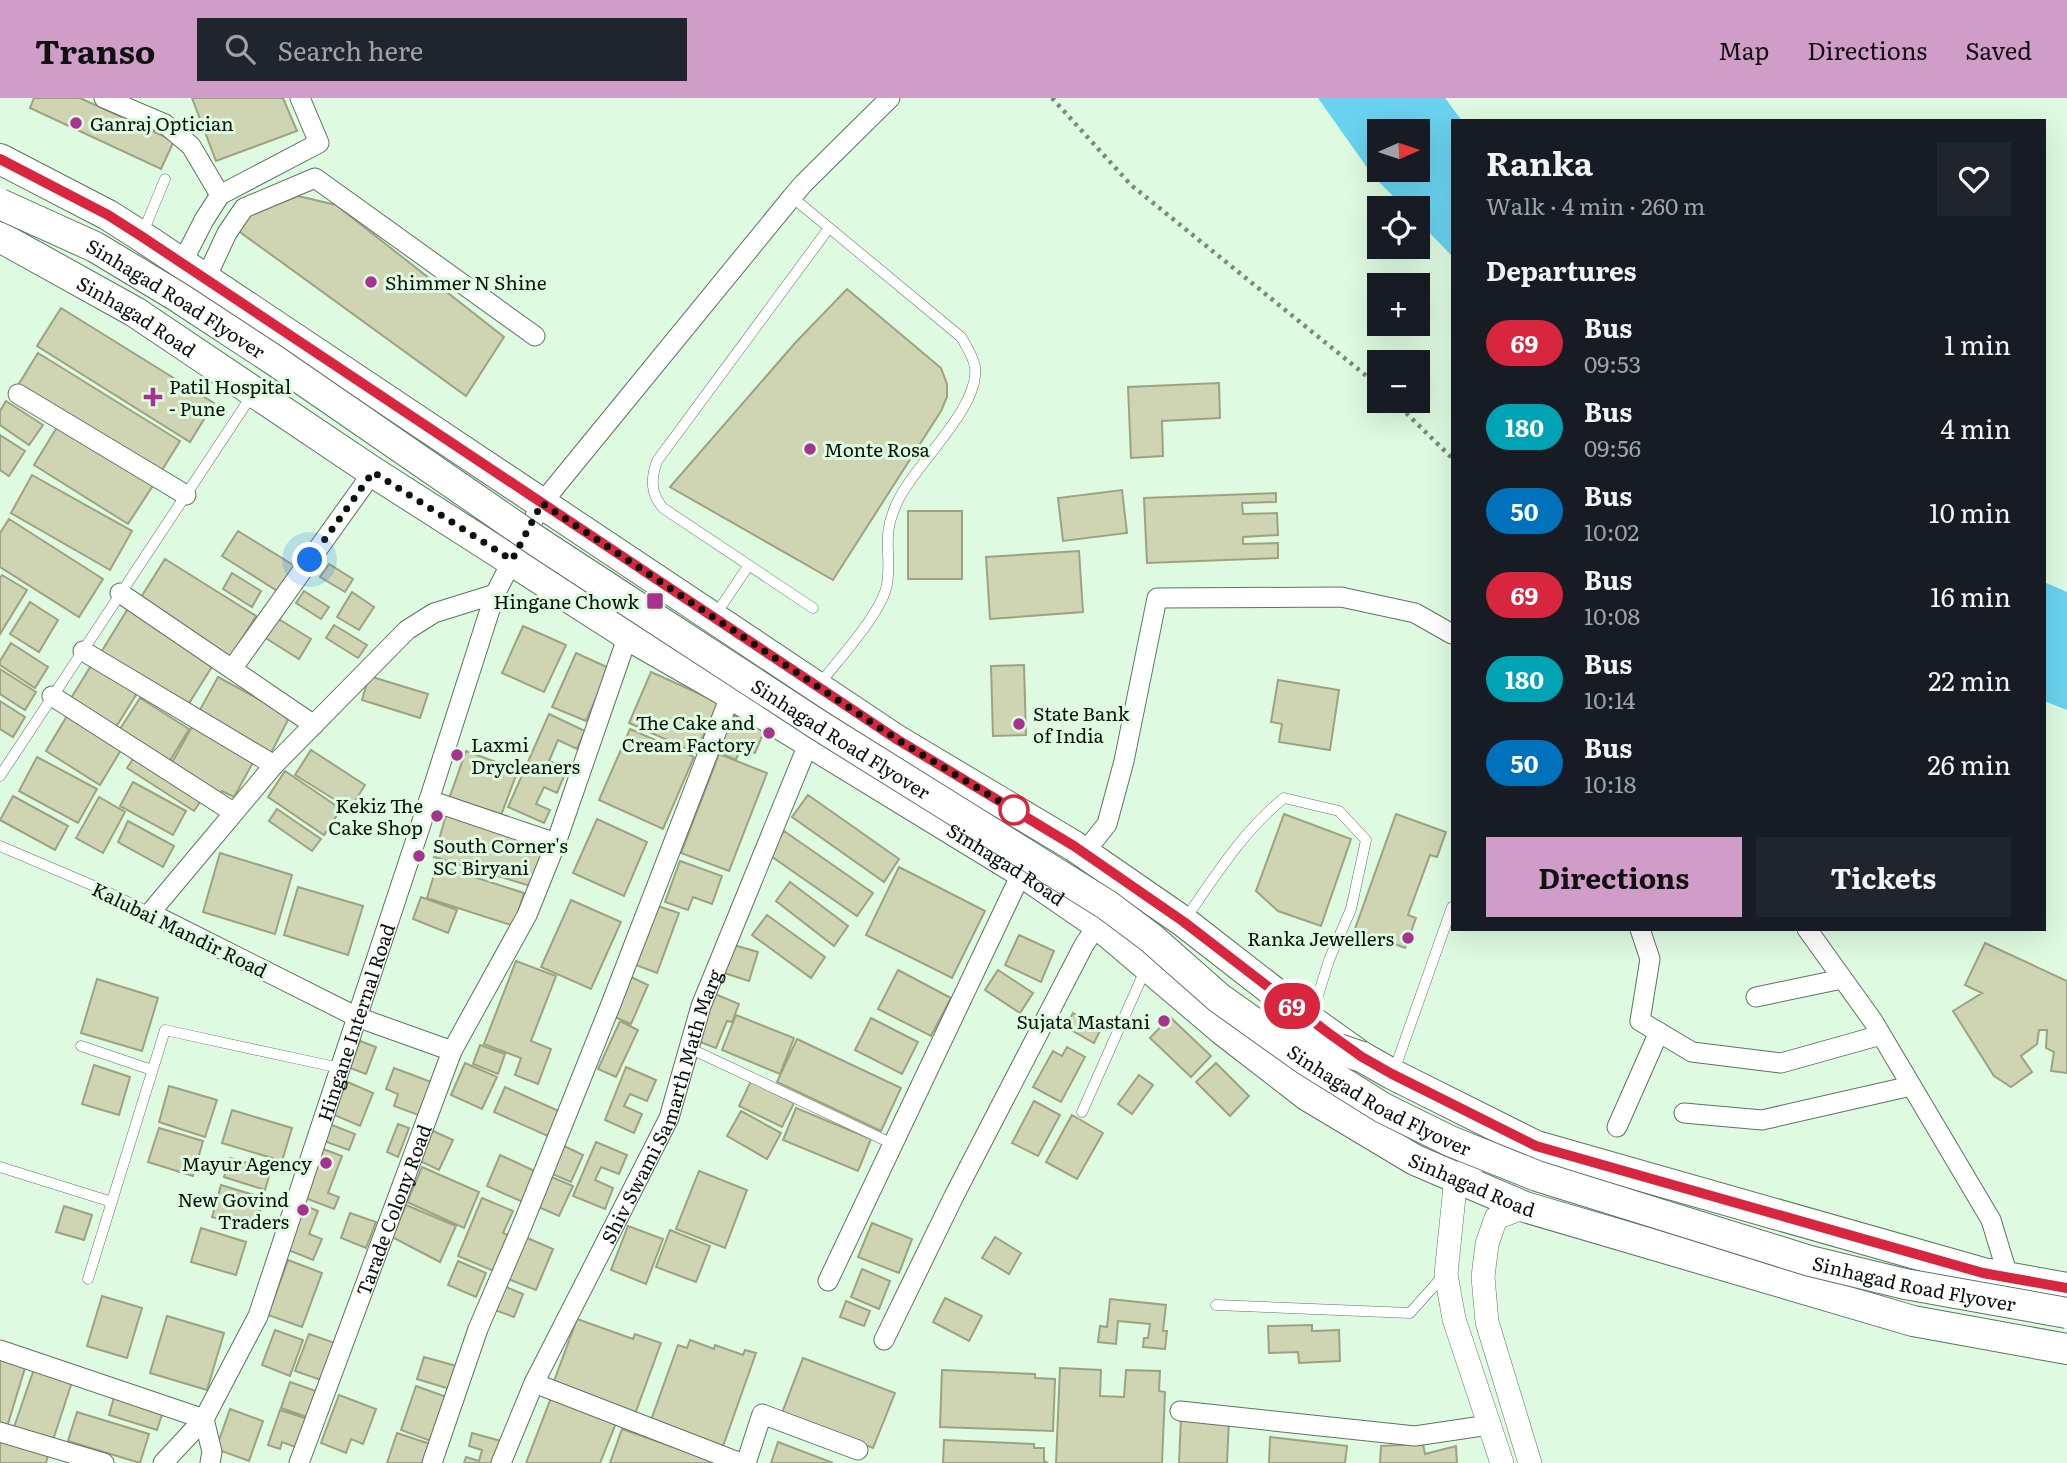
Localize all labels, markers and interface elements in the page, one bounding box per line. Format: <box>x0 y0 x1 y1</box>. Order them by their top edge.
search box <box>197 18 687 81</box>
text: Transo <box>35 25 155 74</box>
icon: search <box>221 30 259 68</box>
text: Search here <box>277 30 423 69</box>
text: Map <box>1718 32 1769 67</box>
text: Directions <box>1807 32 1927 67</box>
text: Saved <box>1965 32 2032 67</box>
place label: Ganraj Optician <box>90 109 234 137</box>
marker: Ganraj Optician <box>68 115 84 131</box>
north arrow <box>1367 119 1430 182</box>
map controls <box>1367 119 1430 413</box>
text: Ranka <box>1486 137 1593 186</box>
button: heart <box>1937 142 2011 216</box>
text: Walk · 4 min · 260 m <box>1486 188 1705 222</box>
button: locate <box>1367 196 1430 259</box>
street label: Sinhagad Road Flyover <box>80 235 268 363</box>
text: Departures <box>1486 250 1637 289</box>
place label: Shimmer N Shine <box>385 268 547 296</box>
street label: Sinhagad Road <box>73 271 199 361</box>
button: + <box>1367 273 1430 336</box>
marker: Shimmer N Shine <box>363 274 379 290</box>
text: Bus <box>1584 307 1632 346</box>
text: 1 min <box>1944 324 2011 363</box>
text: 69 <box>1511 325 1538 360</box>
text: 09:53 <box>1584 346 1641 380</box>
button: − <box>1367 350 1430 413</box>
place label: Patil Hospital - Pune <box>169 372 291 422</box>
marker: Patil Hospital - Pune <box>143 387 163 407</box>
text: Bus <box>1584 391 1632 430</box>
text: 4 min <box>1940 408 2011 447</box>
text: 180 <box>1505 409 1544 444</box>
text: 09:56 <box>1584 430 1641 464</box>
place label: Monte Rosa <box>824 435 931 463</box>
marker: Monte Rosa <box>802 441 818 457</box>
text: Bus <box>1584 475 1632 514</box>
text: 10 min <box>1929 492 2011 531</box>
text: 50 <box>1511 493 1538 528</box>
text: 10:02 <box>1584 514 1639 548</box>
your location <box>292 542 327 577</box>
text: Bus <box>1584 559 1632 598</box>
text: 16 min <box>1930 576 2011 615</box>
text: 69 <box>1511 577 1538 612</box>
place label: Hingane Chowk <box>494 587 639 615</box>
marker: Hingane Chowk <box>645 591 665 611</box>
text: 10:08 <box>1584 598 1640 632</box>
text: Bus <box>1584 643 1632 682</box>
text: 22 min <box>1928 660 2011 699</box>
text: 180 <box>1505 661 1544 696</box>
street label: Sinhagad Road Flyover <box>746 671 936 806</box>
text: 10:14 <box>1584 682 1635 716</box>
place label: State Bank of India <box>1033 699 1130 749</box>
place label: The Cake and Cream Factory <box>622 708 755 758</box>
marker: State Bank of India <box>1011 716 1027 732</box>
marker: The Cake and Cream Factory <box>761 725 777 741</box>
text: Bus <box>1584 727 1632 766</box>
place label: Laxmi Drycleaners <box>471 730 581 780</box>
text: 26 min <box>1928 744 2011 783</box>
text: 50 <box>1511 745 1538 780</box>
marker: Laxmi Drycleaners <box>449 747 465 763</box>
text: 10:18 <box>1584 766 1636 800</box>
place label: Kekiz The Cake Shop <box>328 791 423 841</box>
unlabelled marker <box>999 795 1029 825</box>
marker: Kekiz The Cake Shop <box>429 808 445 824</box>
street label: Sinhagad Road <box>942 816 1071 912</box>
place label: South Corner's SC Biryani <box>433 831 568 881</box>
button: Directions <box>1486 837 1742 917</box>
button: Tickets <box>1756 837 2011 917</box>
marker: South Corner's SC Biryani <box>411 848 427 864</box>
street label: Kalubai Mandir Road <box>88 874 273 984</box>
street label: Hingane Internal Road <box>310 919 401 1125</box>
place label: Ranka Jewellers <box>1247 924 1394 952</box>
marker: Ranka Jewellers <box>1400 930 1416 946</box>
street label: Shiv Swami Samarth Math Marg <box>593 964 729 1248</box>
line badge: 69 <box>1260 983 1324 1029</box>
text: 69 <box>1278 988 1306 1023</box>
place label: Sujata Mastani <box>1016 1007 1150 1035</box>
marker: Sujata Mastani <box>1156 1013 1172 1029</box>
street label: Sinhagad Road Flyover <box>1282 1037 1476 1162</box>
street label: Tarade Colony Road <box>348 1120 438 1299</box>
street label: Sinhagad Road <box>1404 1145 1539 1223</box>
place label: Mayur Agency <box>182 1149 312 1177</box>
marker: Mayur Agency <box>318 1155 334 1171</box>
place label: New Govind Traders <box>177 1185 289 1235</box>
marker: New Govind Traders <box>295 1202 311 1218</box>
street label: Sinhagad Road Flyover <box>1810 1248 2018 1318</box>

